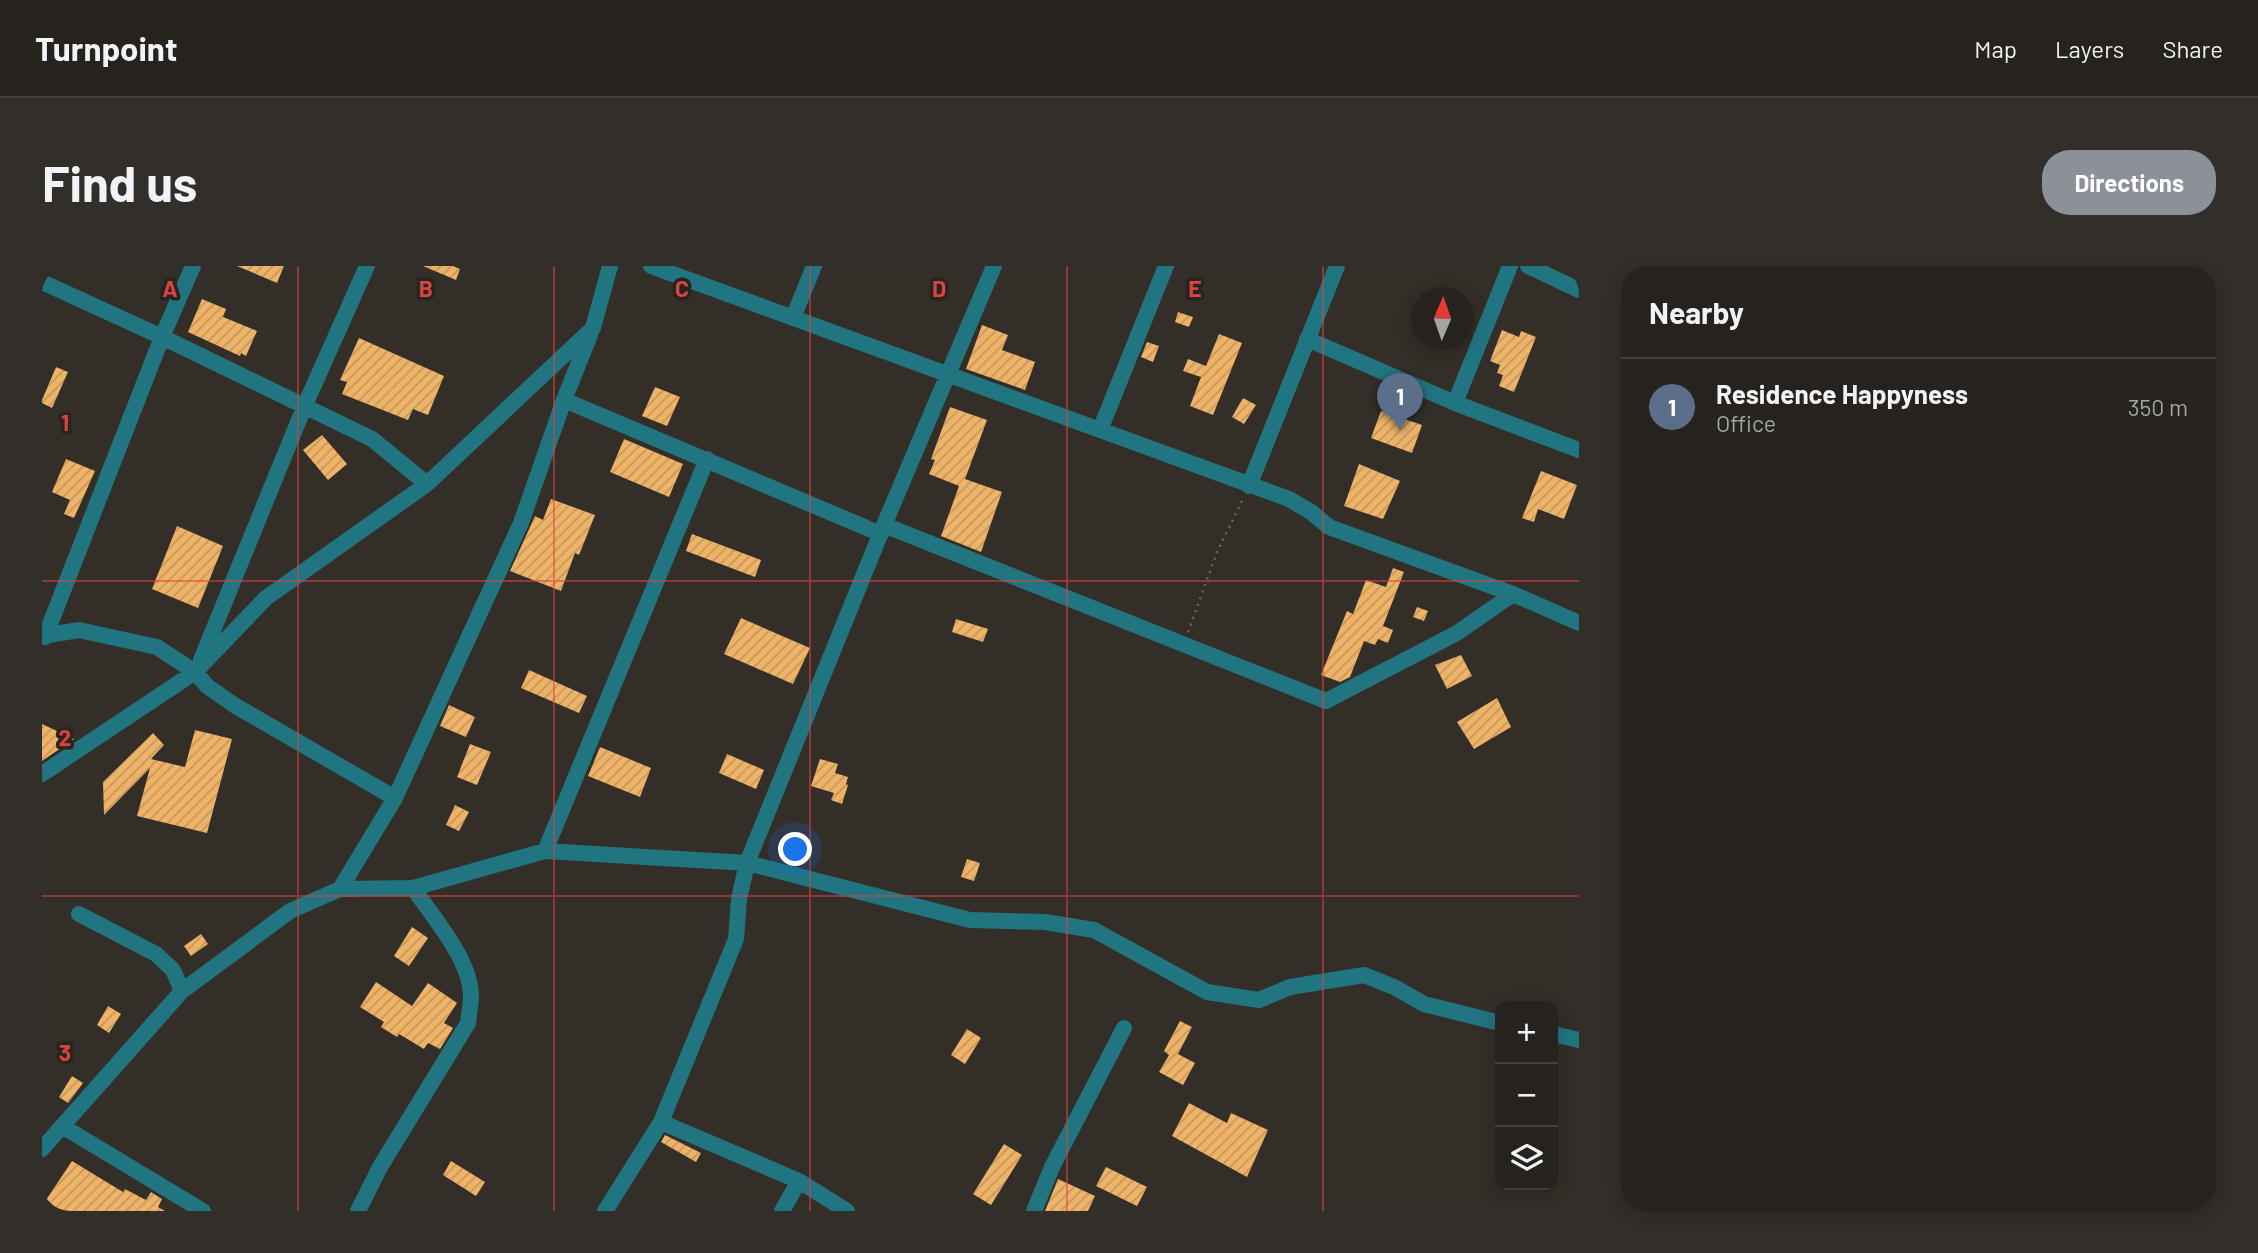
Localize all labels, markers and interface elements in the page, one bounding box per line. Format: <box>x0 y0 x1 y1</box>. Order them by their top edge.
text: Turnpoint <box>35 28 177 68</box>
text: Map <box>1974 34 2017 63</box>
text: Layers <box>2055 34 2124 63</box>
text: Share <box>2162 34 2223 63</box>
button: Directions <box>2042 150 2216 215</box>
text: Find us <box>42 153 197 212</box>
text: A <box>162 274 178 302</box>
text: B <box>419 274 433 302</box>
text: C <box>675 274 689 302</box>
text: D <box>932 274 946 302</box>
text: E <box>1188 274 1202 302</box>
north arrow <box>1411 287 1474 350</box>
text: Nearby <box>1649 294 1744 330</box>
pin: 1 <box>1377 373 1423 431</box>
text: Residence Happyness <box>1716 378 1968 409</box>
text: 1 <box>1668 393 1676 421</box>
text: 350 m <box>2128 393 2188 421</box>
text: 1 <box>61 408 69 436</box>
text: Office <box>1716 409 1776 437</box>
text: 2 <box>59 723 71 751</box>
your location <box>778 832 812 866</box>
map controls <box>1495 1001 1558 1190</box>
button: + <box>1495 1001 1558 1064</box>
text: 3 <box>59 1038 71 1066</box>
button: − <box>1495 1064 1558 1127</box>
button: layers <box>1495 1127 1558 1190</box>

